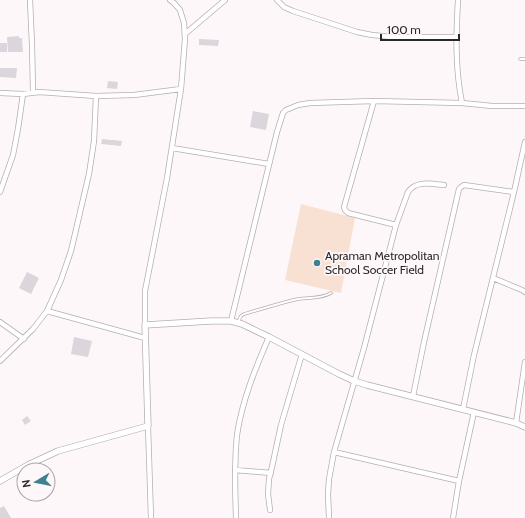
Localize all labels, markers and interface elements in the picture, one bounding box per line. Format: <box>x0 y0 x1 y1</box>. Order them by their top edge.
scale bar <box>381 16 459 42</box>
text: 100 m <box>387 22 421 37</box>
place label: Apraman Metropolitan School Soccer Field <box>325 248 440 277</box>
marker: Apraman Metropolitan School Soccer Field <box>312 258 322 268</box>
north arrow <box>16 462 56 502</box>
text: N <box>19 479 34 489</box>

